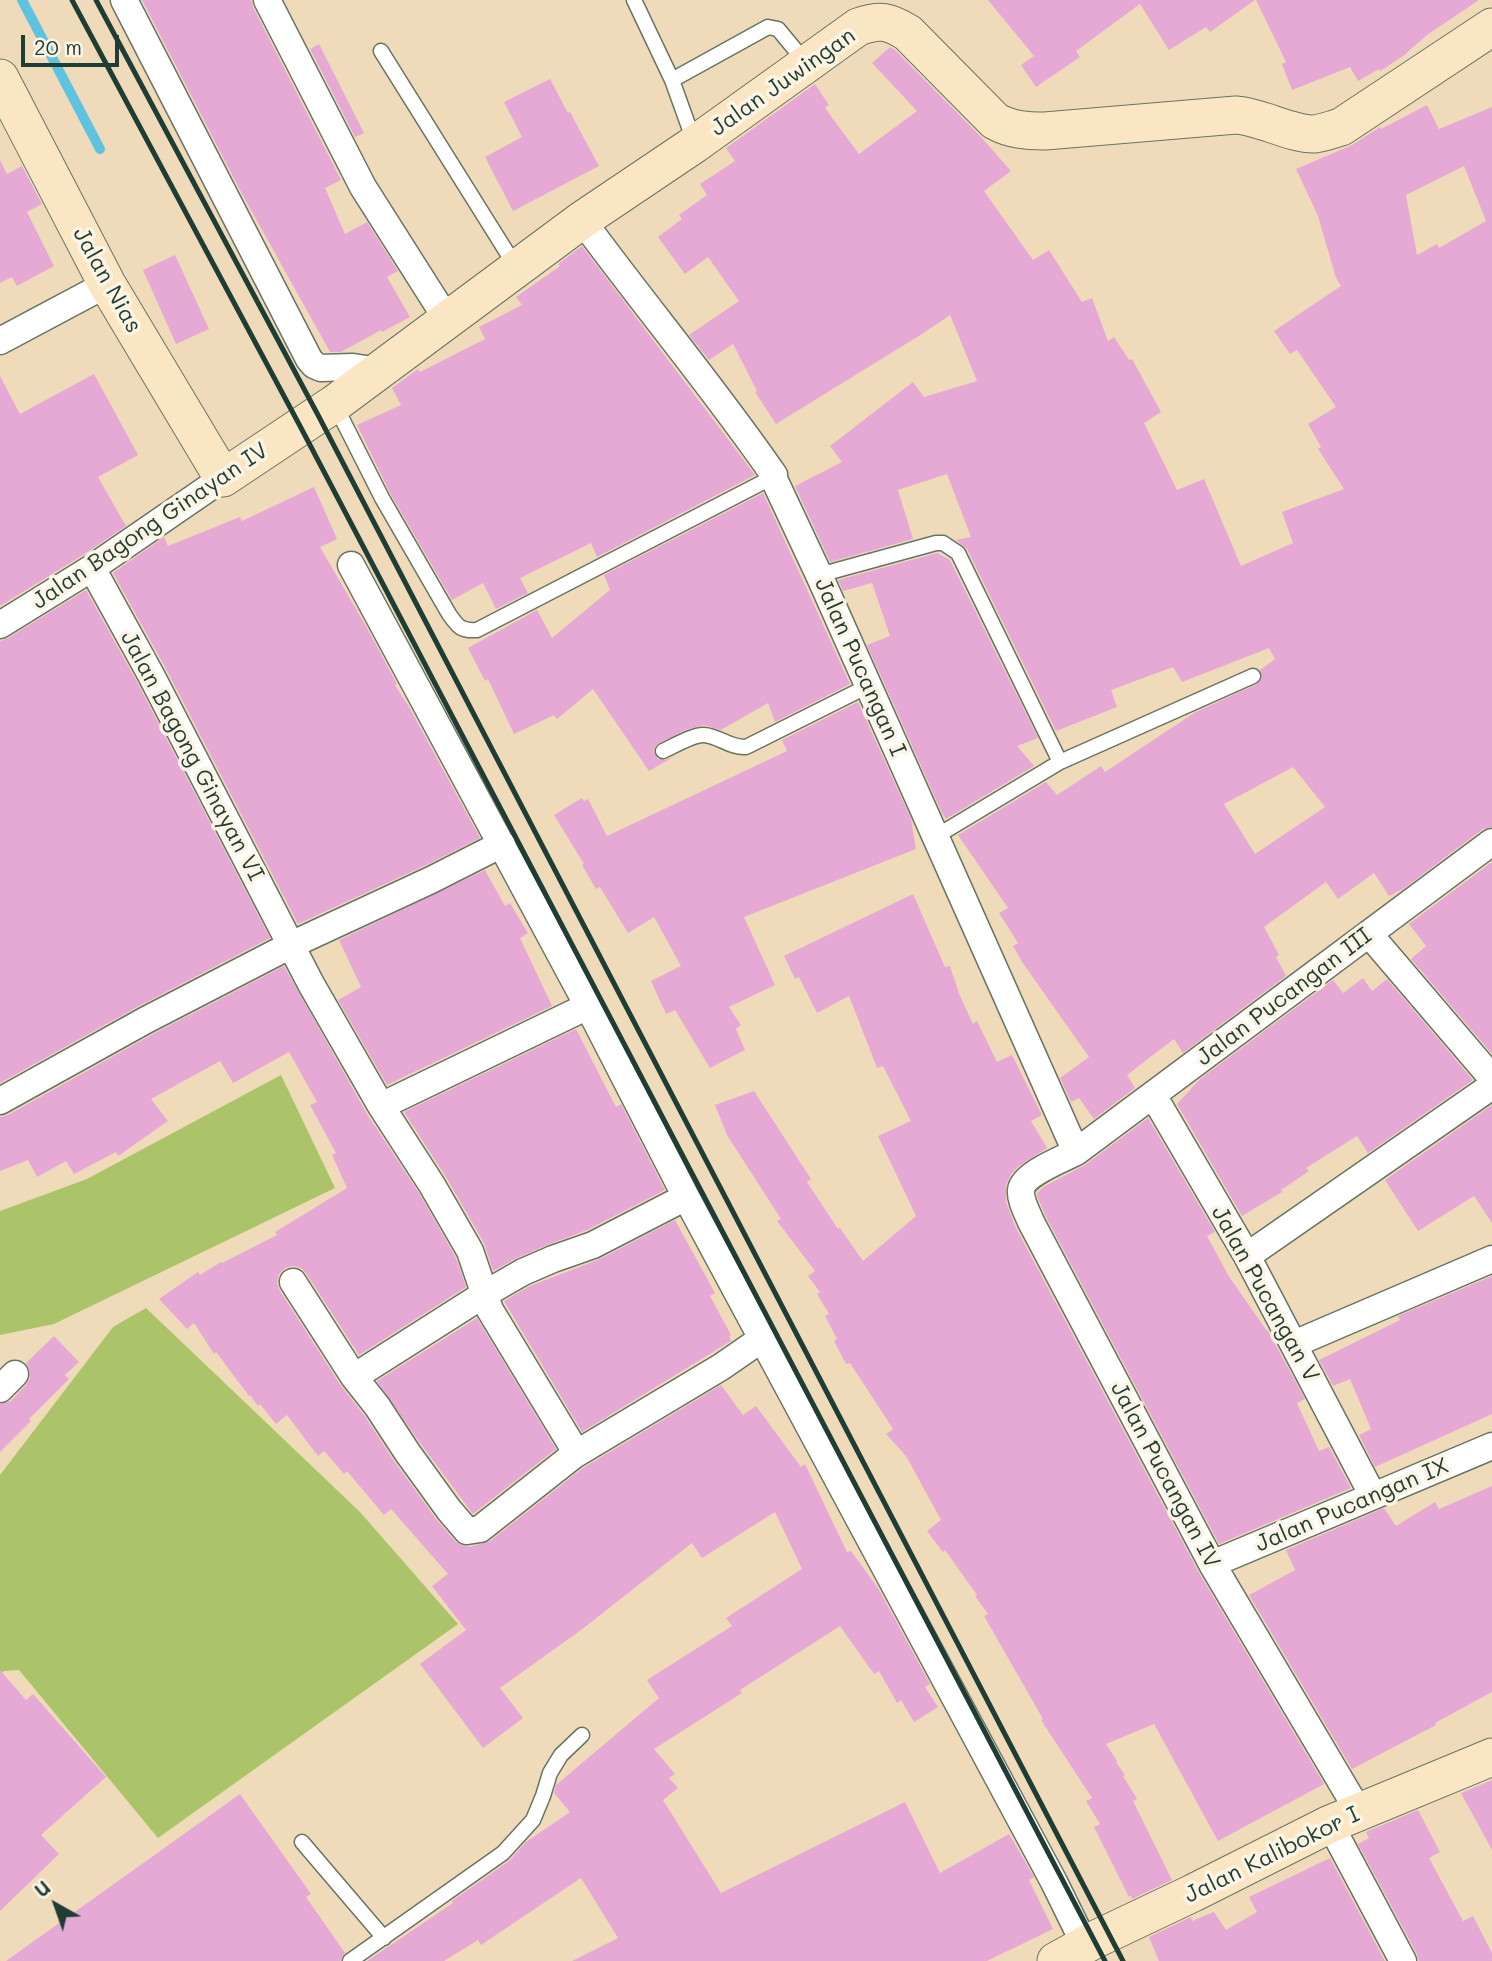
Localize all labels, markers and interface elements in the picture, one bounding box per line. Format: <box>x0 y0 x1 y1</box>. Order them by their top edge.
scale bar <box>24 21 122 65</box>
street label: Jalan Juwingan <box>705 22 861 142</box>
text: 20 m <box>34 33 82 60</box>
street label: Jalan Nias <box>67 222 147 338</box>
street label: Jalan Bagong Ginayan IV <box>27 437 273 615</box>
street label: Jalan Pucangan I <box>808 574 912 760</box>
street label: Jalan Bagong Ginayan VI <box>114 627 270 885</box>
street label: Jalan Pucangan III <box>1191 922 1377 1072</box>
street label: Jalan Pucangan V <box>1205 1201 1325 1387</box>
street label: Jalan Pucangan IV <box>1104 1377 1226 1573</box>
street label: Jalan Pucangan IX <box>1251 1452 1453 1558</box>
street label: Jalan Kalibokor I <box>1180 1801 1364 1909</box>
north arrow <box>21 1870 91 1940</box>
text: U <box>29 1875 55 1902</box>

